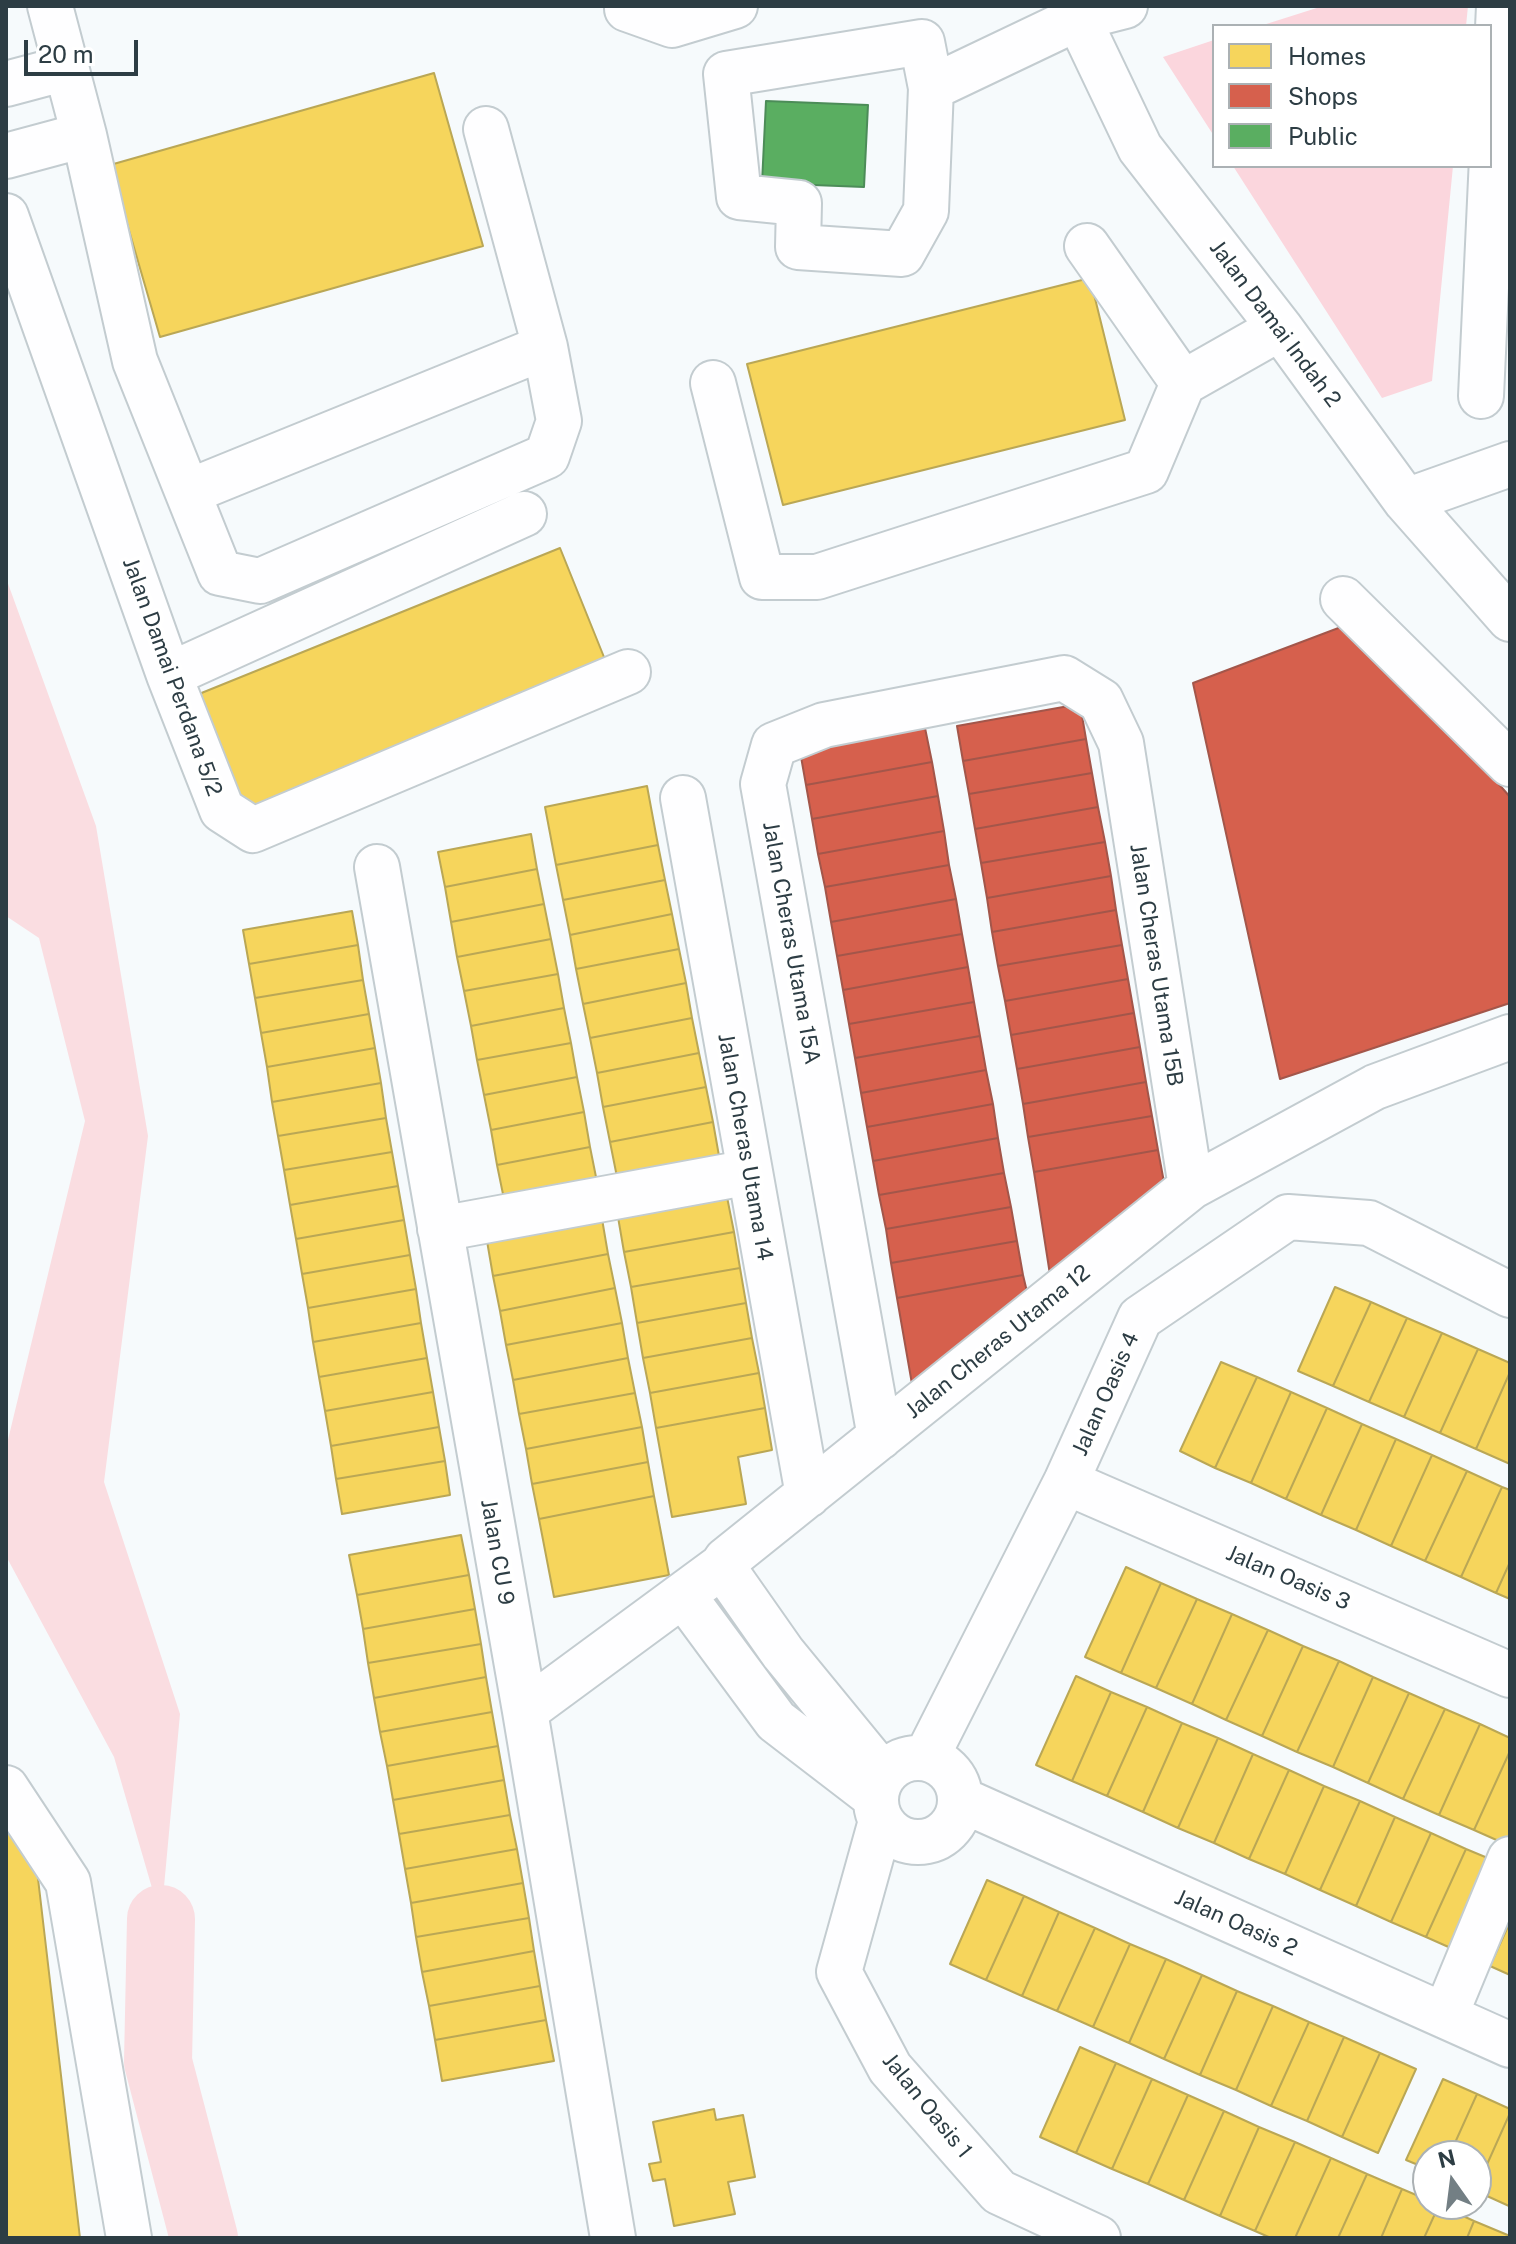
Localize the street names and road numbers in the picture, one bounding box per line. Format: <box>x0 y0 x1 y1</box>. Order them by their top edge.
street label: Jalan Damai Indah 2 <box>1204 235 1346 413</box>
street label: Jalan Damai Perdana 5/2 <box>117 554 227 800</box>
street label: Jalan Cheras Utama 15A <box>757 820 825 1066</box>
street label: Jalan Cheras Utama 15B <box>1124 842 1188 1088</box>
street label: Jalan Cheras Utama 14 <box>712 1031 778 1263</box>
street label: Jalan Cheras Utama 12 <box>901 1260 1095 1424</box>
street label: Jalan Oasis 4 <box>1067 1328 1145 1460</box>
street label: Jalan CU 9 <box>475 1497 519 1607</box>
street label: Jalan Oasis 3 <box>1222 1540 1354 1616</box>
street label: Jalan Oasis 2 <box>1171 1884 1301 1962</box>
street label: Jalan Oasis 1 <box>877 2048 977 2164</box>

